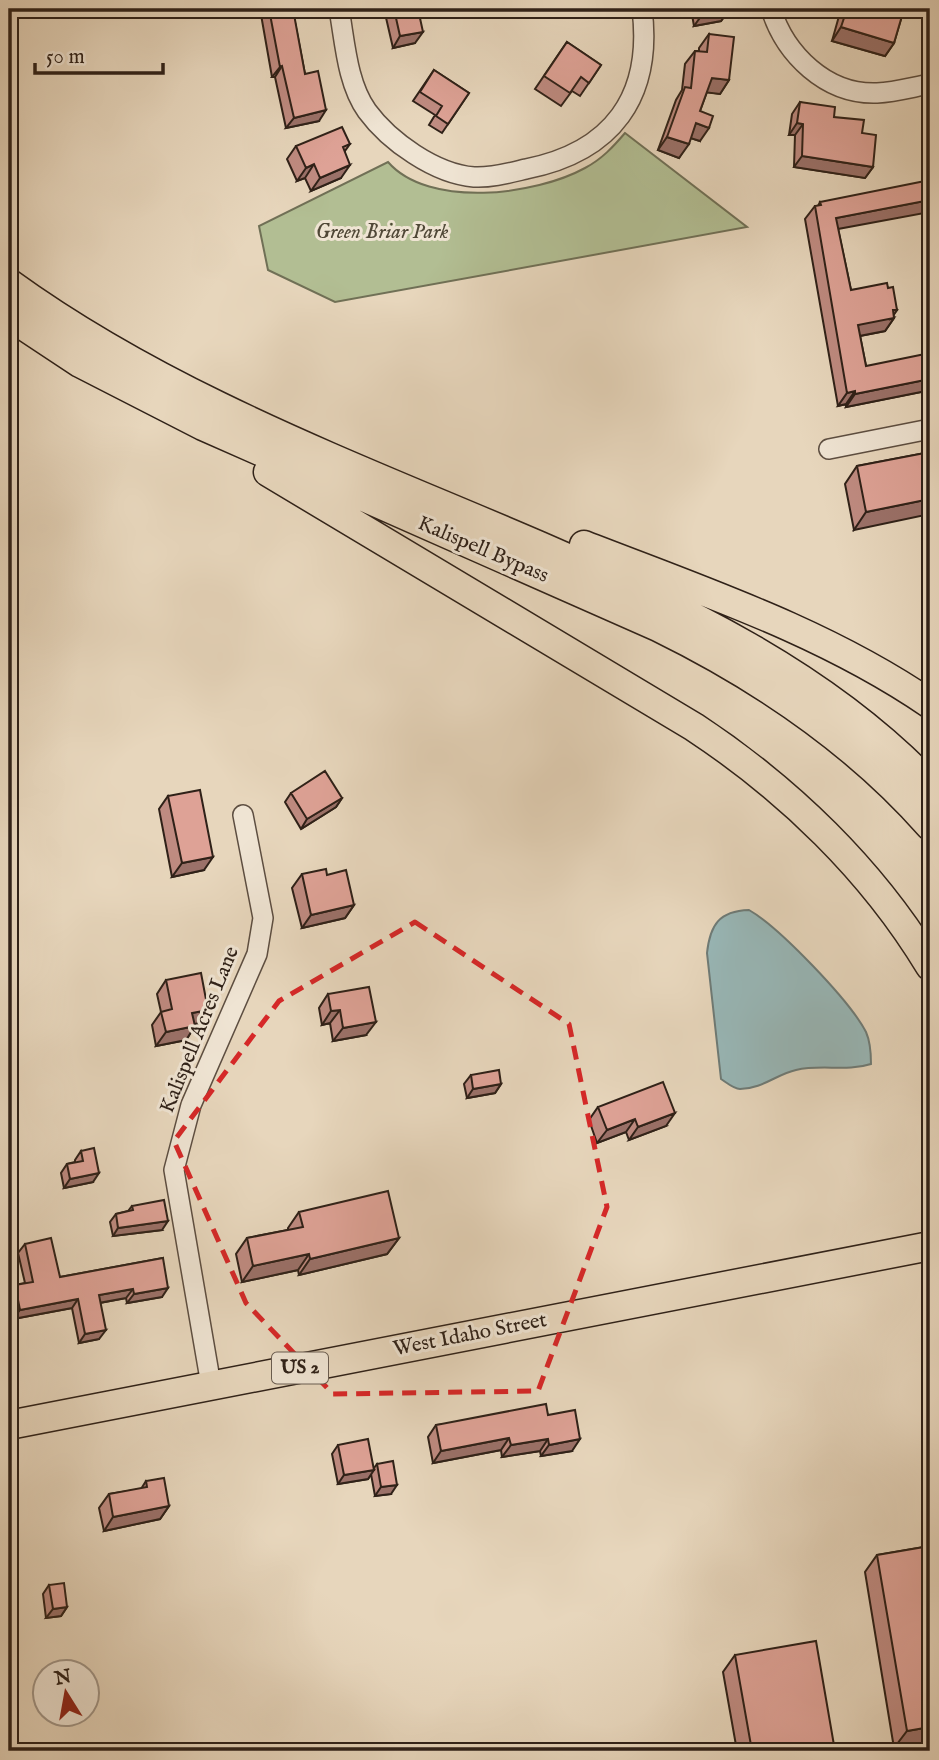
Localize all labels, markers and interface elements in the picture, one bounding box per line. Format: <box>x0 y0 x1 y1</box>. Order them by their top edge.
scale bar <box>35 32 163 76</box>
text: 50 m <box>46 44 85 71</box>
park label: Green Briar Park <box>316 219 449 246</box>
street label: Kalispell Bypass <box>413 510 553 590</box>
street label: Kalispell Acres Lane <box>154 942 246 1117</box>
street label: West Idaho Street <box>391 1307 549 1363</box>
road number: US 2 <box>272 1352 328 1384</box>
north arrow <box>32 1658 102 1728</box>
text: N <box>52 1665 74 1692</box>

